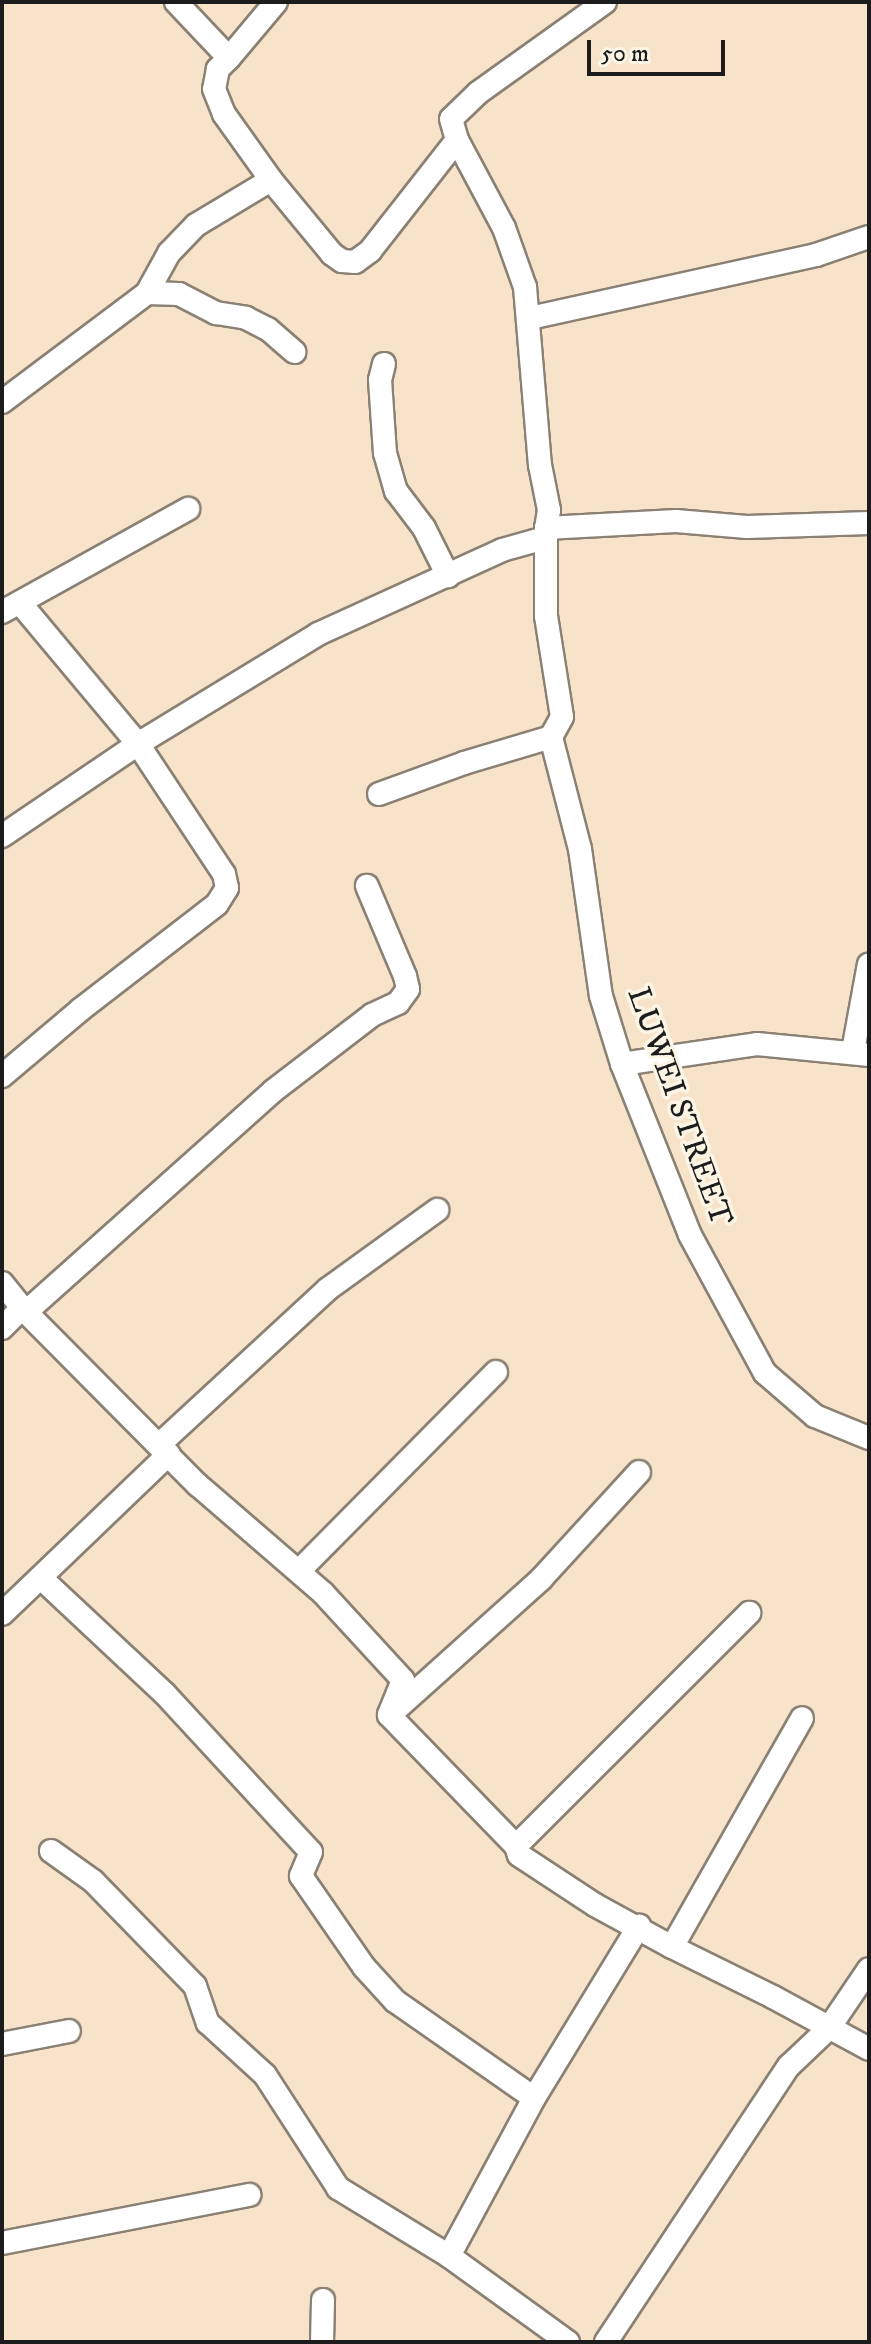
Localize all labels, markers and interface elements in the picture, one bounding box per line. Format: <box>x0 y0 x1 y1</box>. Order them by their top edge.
scale bar <box>591 24 729 74</box>
text: 50 m <box>601 39 649 69</box>
street label: LUWEI STREET <box>618 982 740 1232</box>

